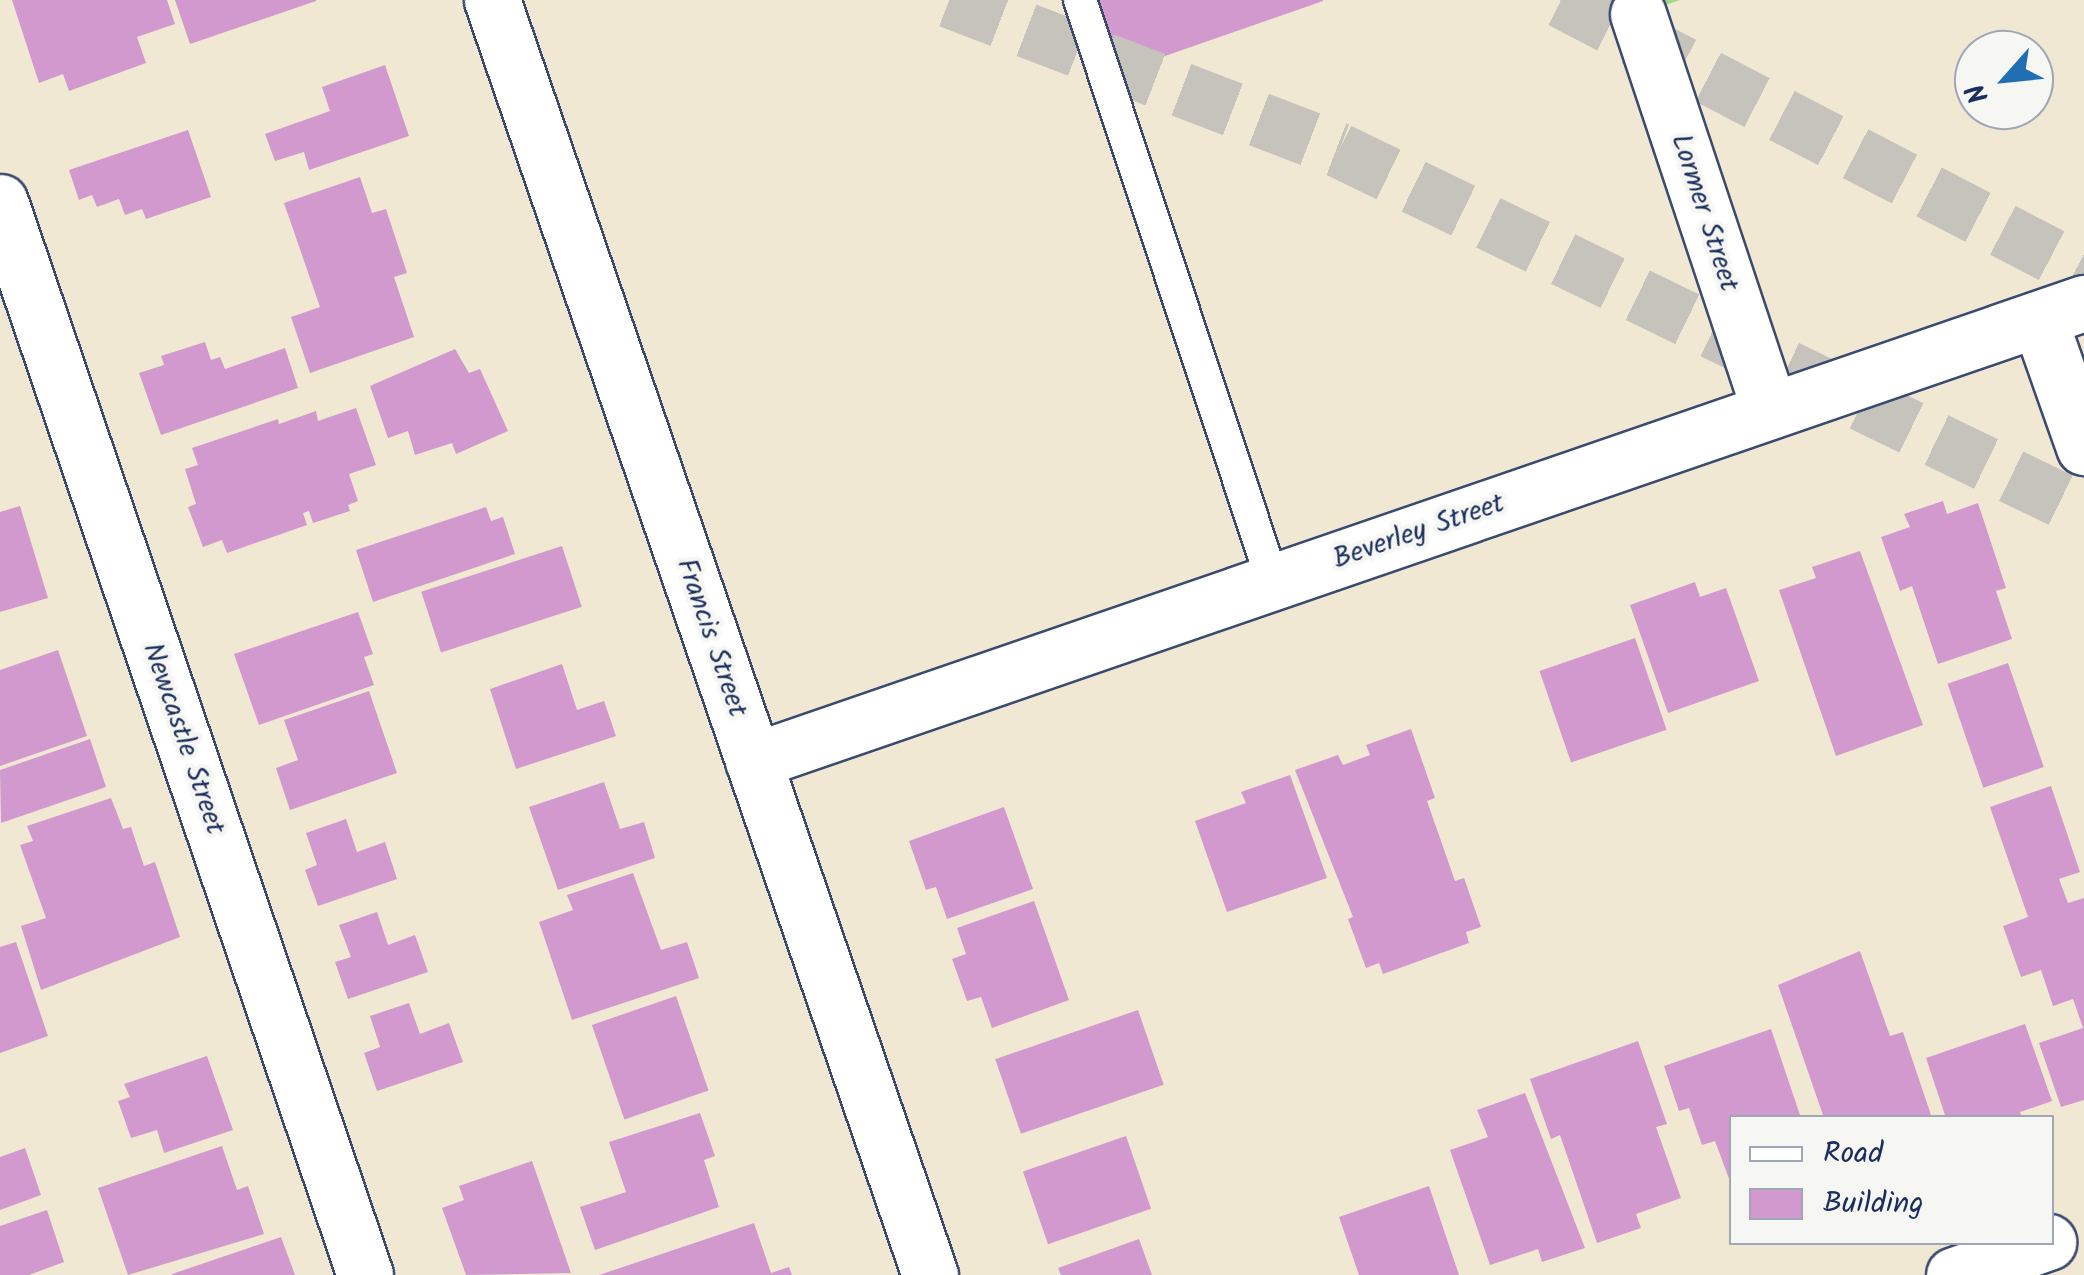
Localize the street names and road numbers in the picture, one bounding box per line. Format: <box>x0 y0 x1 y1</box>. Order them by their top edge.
street label: Lormer Street <box>1663 130 1745 296</box>
street label: Beverley Street <box>1329 487 1509 577</box>
street label: Francis Street <box>668 554 754 722</box>
street label: Newcastle Street <box>134 639 232 839</box>

